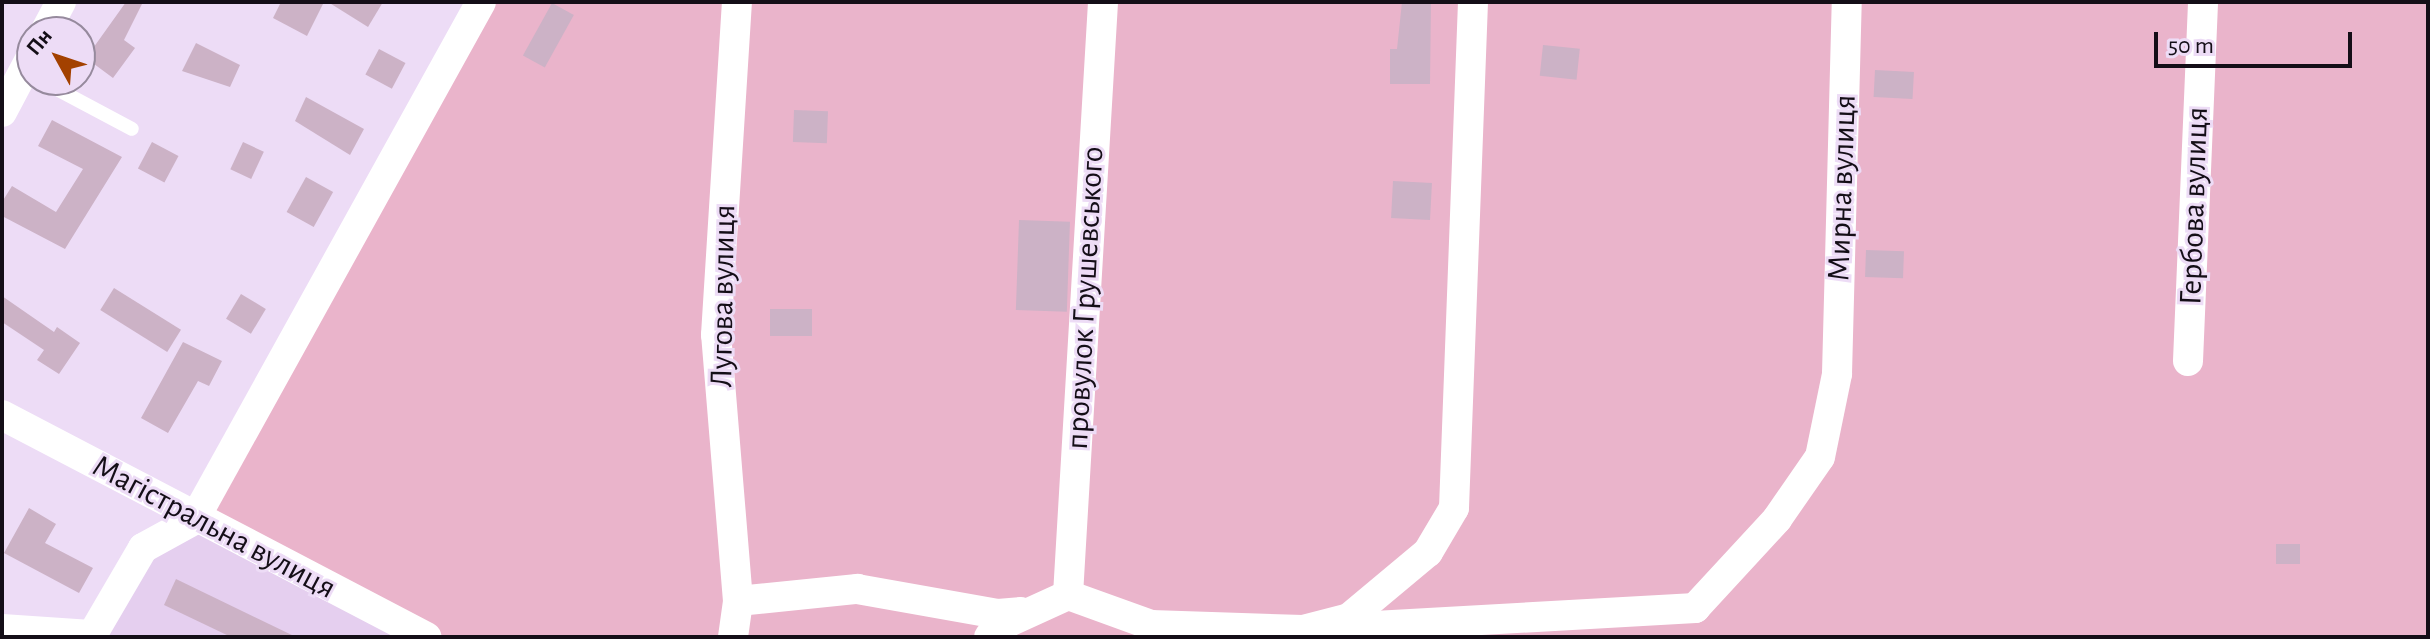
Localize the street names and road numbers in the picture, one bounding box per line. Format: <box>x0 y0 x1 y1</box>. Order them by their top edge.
street label: Мирна вулиця <box>1820 94 1864 282</box>
street label: Гербова вулиця <box>2171 106 2217 306</box>
street label: провулок Грушевського <box>1058 146 1112 450</box>
street label: Лугова вулиця <box>702 204 744 388</box>
street label: Магістральна вулиця <box>86 447 342 607</box>

